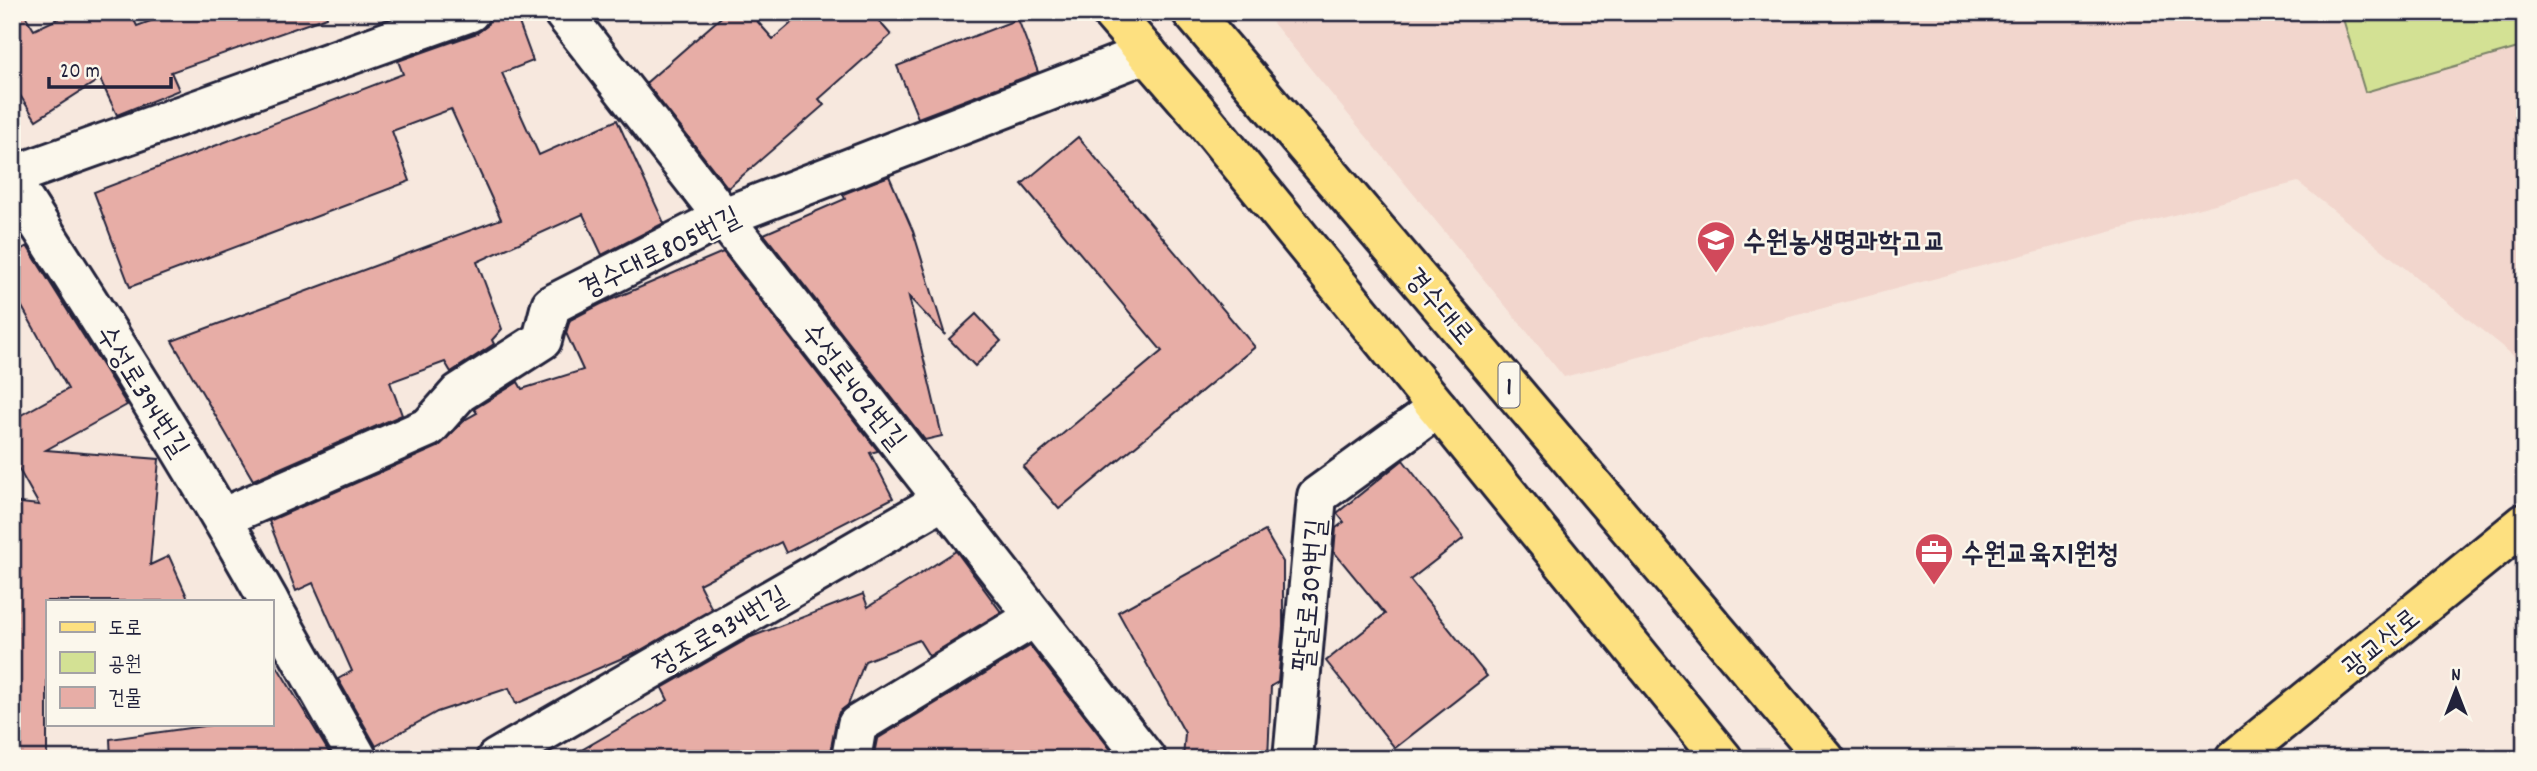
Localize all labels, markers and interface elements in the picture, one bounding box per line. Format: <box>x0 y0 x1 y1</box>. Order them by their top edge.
scale bar <box>49 46 172 90</box>
text: 20 m <box>60 58 100 88</box>
street label: 경수대로805번길 <box>574 199 748 312</box>
school or university icon: 수원농생명과학고교 <box>1695 219 1737 274</box>
place label: 수원농생명과학고교 <box>1743 225 1946 265</box>
street label: 경수대로 <box>1393 261 1481 356</box>
street label: 수성로402번길 <box>789 316 914 460</box>
street label: 수성로394번길 <box>83 319 196 467</box>
road number: 1 <box>1498 362 1520 408</box>
street label: 팔달로309번길 <box>1286 517 1340 673</box>
office icon: 수원교육지원청 <box>1913 531 1955 586</box>
place label: 수원교육지원청 <box>1961 537 2119 577</box>
street label: 정조로934번길 <box>647 579 796 688</box>
legend <box>46 600 273 726</box>
street label: 광교산로 <box>2336 601 2431 689</box>
text: 도로 <box>108 615 142 645</box>
text: 공원 <box>108 651 142 681</box>
north arrow <box>2422 656 2492 726</box>
text: N <box>2451 663 2461 690</box>
text: 건물 <box>108 685 142 715</box>

